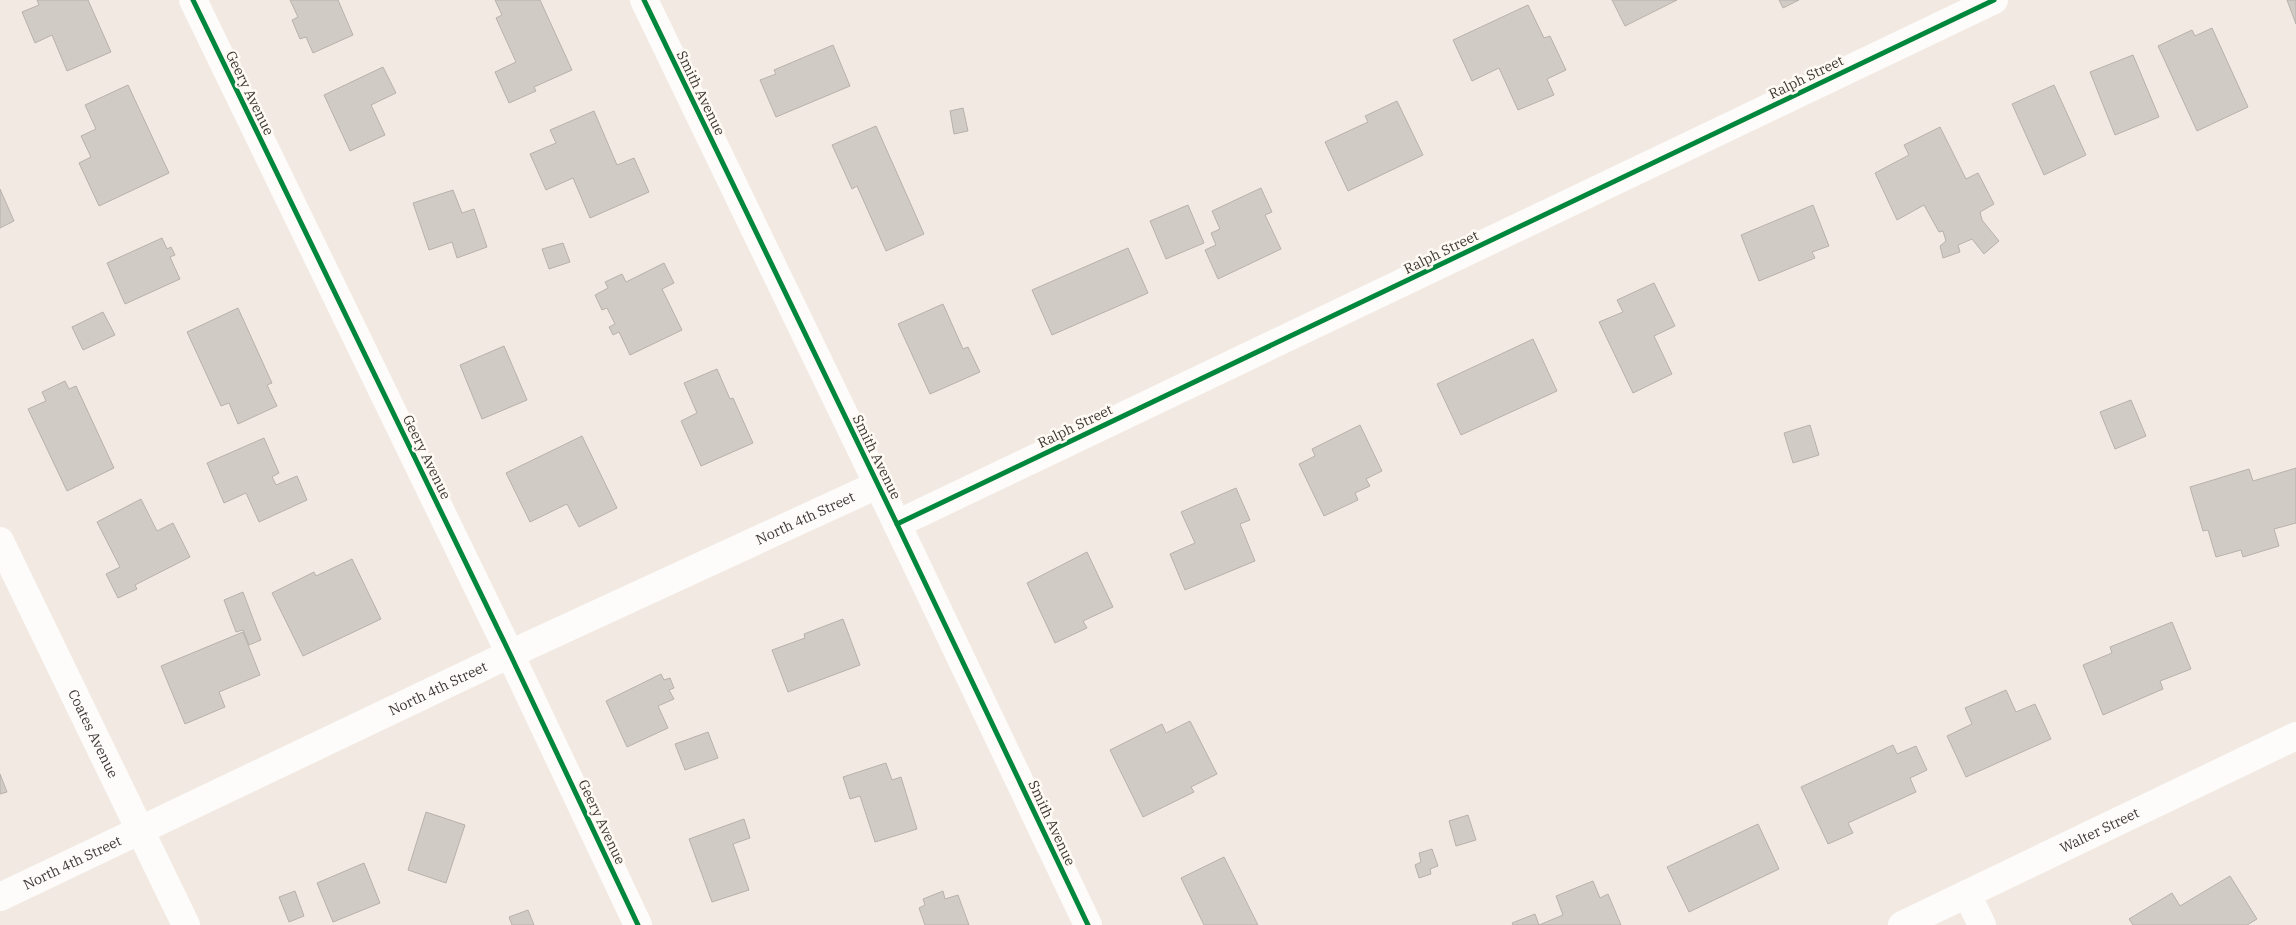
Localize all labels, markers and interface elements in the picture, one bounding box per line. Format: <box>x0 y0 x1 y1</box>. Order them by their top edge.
street label: Geery Avenue <box>222 48 278 138</box>
street label: Smith Avenue <box>673 48 729 138</box>
street label: Ralph Street <box>1766 51 1846 103</box>
street label: Ralph Street <box>1401 226 1481 278</box>
street label: Ralph Street <box>1035 400 1115 452</box>
street label: Geery Avenue <box>399 412 455 502</box>
street label: Smith Avenue <box>849 412 905 502</box>
street label: North 4th Street <box>753 488 858 549</box>
street label: North 4th Street <box>386 657 490 719</box>
street label: Coates Avenue <box>64 686 122 781</box>
street label: Geery Avenue <box>574 777 630 867</box>
street label: Smith Avenue <box>1024 777 1080 869</box>
street label: Walter Street <box>2057 804 2142 857</box>
street label: North 4th Street <box>20 831 124 894</box>

